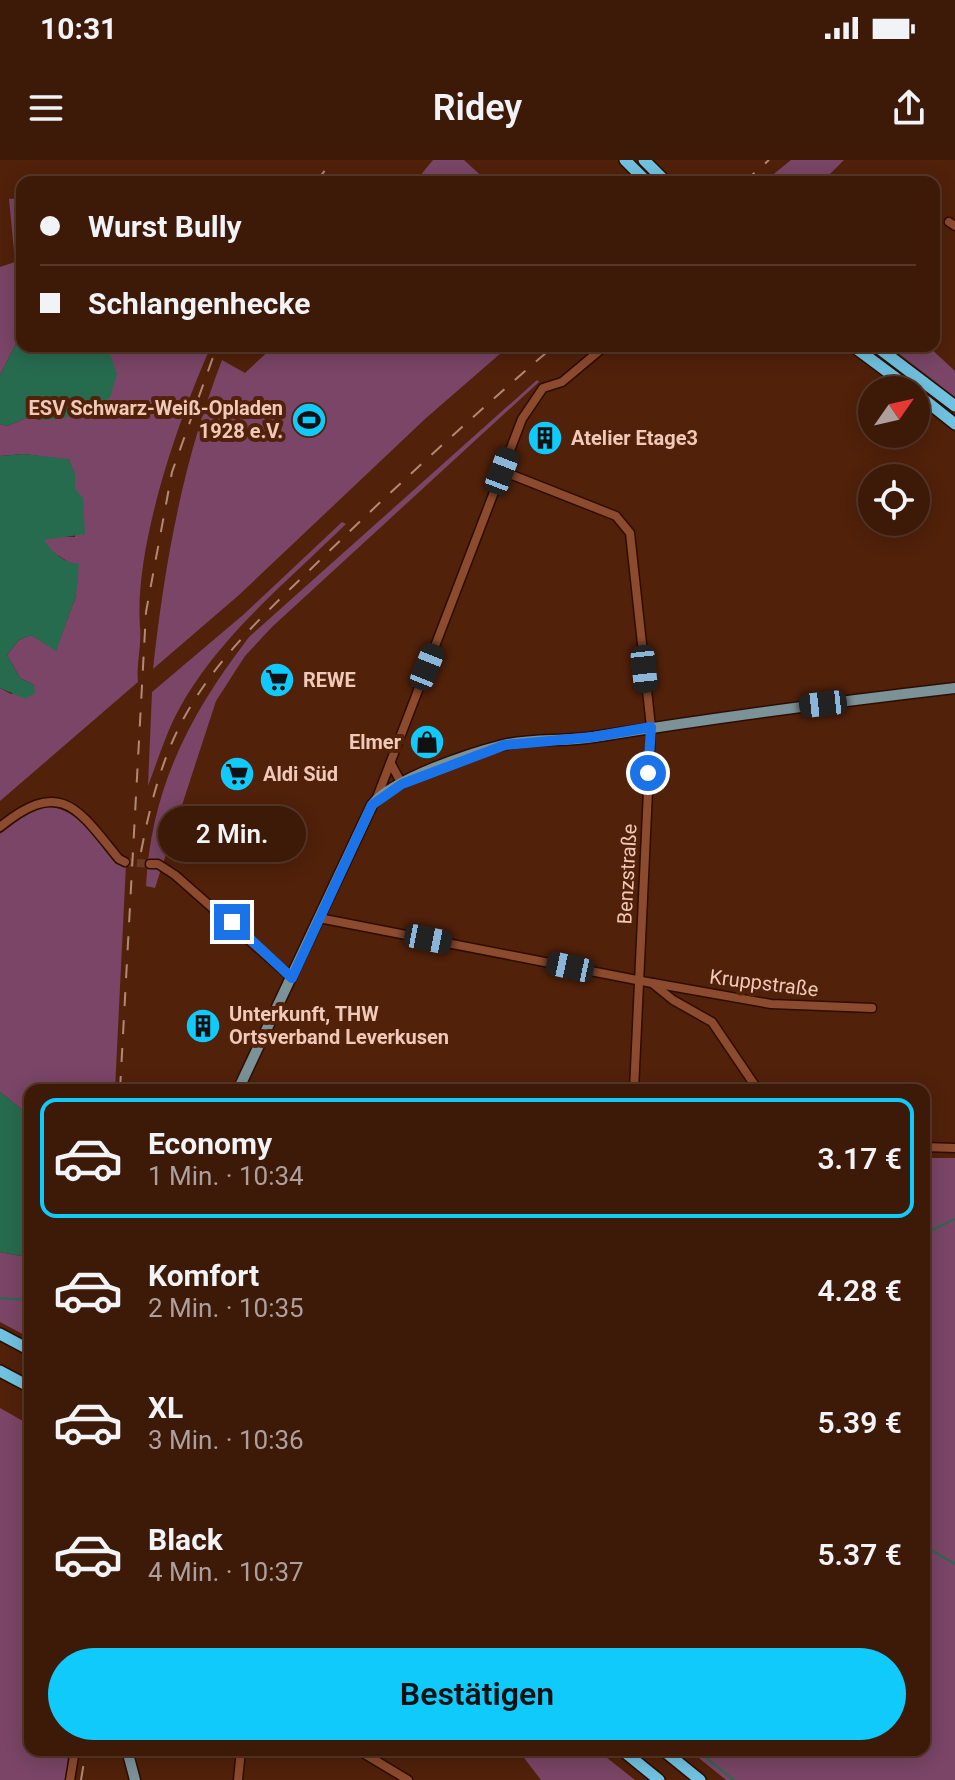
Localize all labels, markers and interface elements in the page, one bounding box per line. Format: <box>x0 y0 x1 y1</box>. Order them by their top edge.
text: 10:31 <box>40 11 117 46</box>
icon: menu <box>24 86 68 130</box>
icon: share <box>887 86 931 130</box>
text: Ridey <box>433 87 522 129</box>
text: Wurst Bully <box>88 209 242 244</box>
text: Schlangenhecke <box>88 286 310 321</box>
north arrow <box>858 376 930 448</box>
map controls <box>858 376 930 536</box>
place label: ESV Schwarz-Weiß-Opladen 1928 e.V. <box>29 396 283 443</box>
sports icon: ESV Schwarz-Weiß-Opladen 1928 e.V. <box>290 401 328 439</box>
building icon: Atelier Etage3 <box>526 419 564 457</box>
place label: Atelier Etage3 <box>571 426 698 450</box>
car <box>482 444 522 498</box>
button: locate <box>858 464 930 536</box>
car <box>407 640 447 694</box>
car <box>630 644 658 694</box>
supermarket icon: REWE <box>258 661 296 699</box>
place label: REWE <box>303 668 356 692</box>
car <box>798 690 848 718</box>
shop icon: Elmer <box>408 723 446 761</box>
place label: Elmer <box>349 730 402 754</box>
supermarket icon: Aldi Süd <box>218 755 256 793</box>
route start <box>630 755 666 791</box>
place label: Aldi Süd <box>263 762 338 786</box>
callout: 2 Min. <box>158 806 306 862</box>
text: 2 Min. <box>196 819 268 849</box>
street label: Benzstraße <box>612 823 642 925</box>
route end <box>214 904 250 940</box>
car <box>402 923 454 955</box>
car <box>544 950 596 984</box>
street label: Kruppstraße <box>708 964 820 1002</box>
place label: Unterkunft, THW Ortsverband Leverkusen <box>229 1002 449 1049</box>
building icon: Unterkunft, THW Ortsverband Leverkusen <box>184 1007 222 1045</box>
icon: car <box>52 1122 124 1194</box>
text: Economy <box>148 1126 272 1161</box>
text: 3.17 € <box>817 1141 902 1176</box>
text: 1 Min. · 10:34 <box>148 1161 304 1191</box>
icon: car <box>52 1254 124 1326</box>
text: Komfort <box>148 1258 259 1293</box>
text: 4.28 € <box>817 1273 902 1308</box>
text: 2 Min. · 10:35 <box>148 1293 304 1323</box>
icon: car <box>52 1386 124 1458</box>
text: XL <box>148 1390 183 1425</box>
text: 5.39 € <box>817 1405 902 1440</box>
text: 3 Min. · 10:36 <box>148 1425 304 1455</box>
icon: car <box>52 1518 124 1590</box>
text: Black <box>148 1522 223 1557</box>
text: 5.37 € <box>817 1537 902 1572</box>
text: 4 Min. · 10:37 <box>148 1557 304 1587</box>
button: Bestätigen <box>48 1648 906 1740</box>

